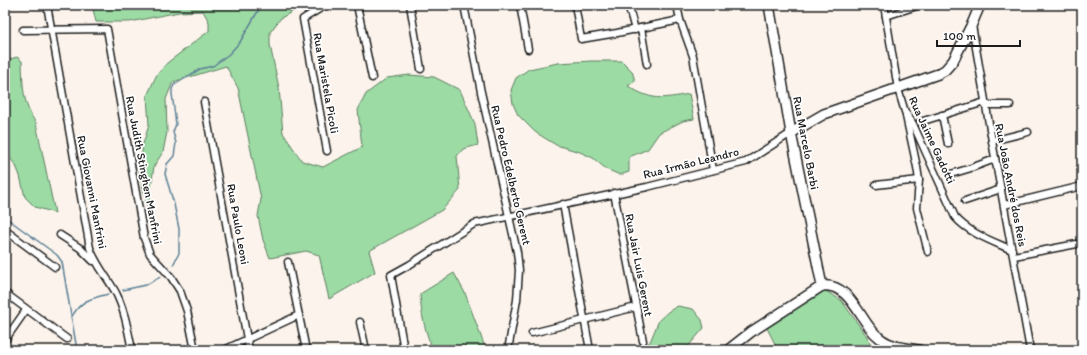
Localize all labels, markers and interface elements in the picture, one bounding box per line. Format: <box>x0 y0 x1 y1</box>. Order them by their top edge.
scale bar <box>937 22 1020 48</box>
text: 100 m <box>943 29 976 43</box>
street label: Rua Maristela Picoli <box>310 32 342 134</box>
street label: Rua Jaime Gadotti <box>906 94 958 186</box>
street label: Rua Judith Stinghen Manfrini <box>123 95 165 245</box>
street label: Rua Marcelo Barbi <box>790 95 822 191</box>
street label: Rua Pedro Edelberto Gerent <box>488 104 534 247</box>
street label: Rua João André dos Reis <box>992 122 1030 248</box>
street label: Rua Giovanni Manfrini <box>74 134 110 250</box>
street label: Rua Irmão Leandro <box>642 144 740 182</box>
street label: Rua Paulo Leoni <box>224 182 252 266</box>
street label: Rua Jair Luis Gerent <box>622 213 656 318</box>

